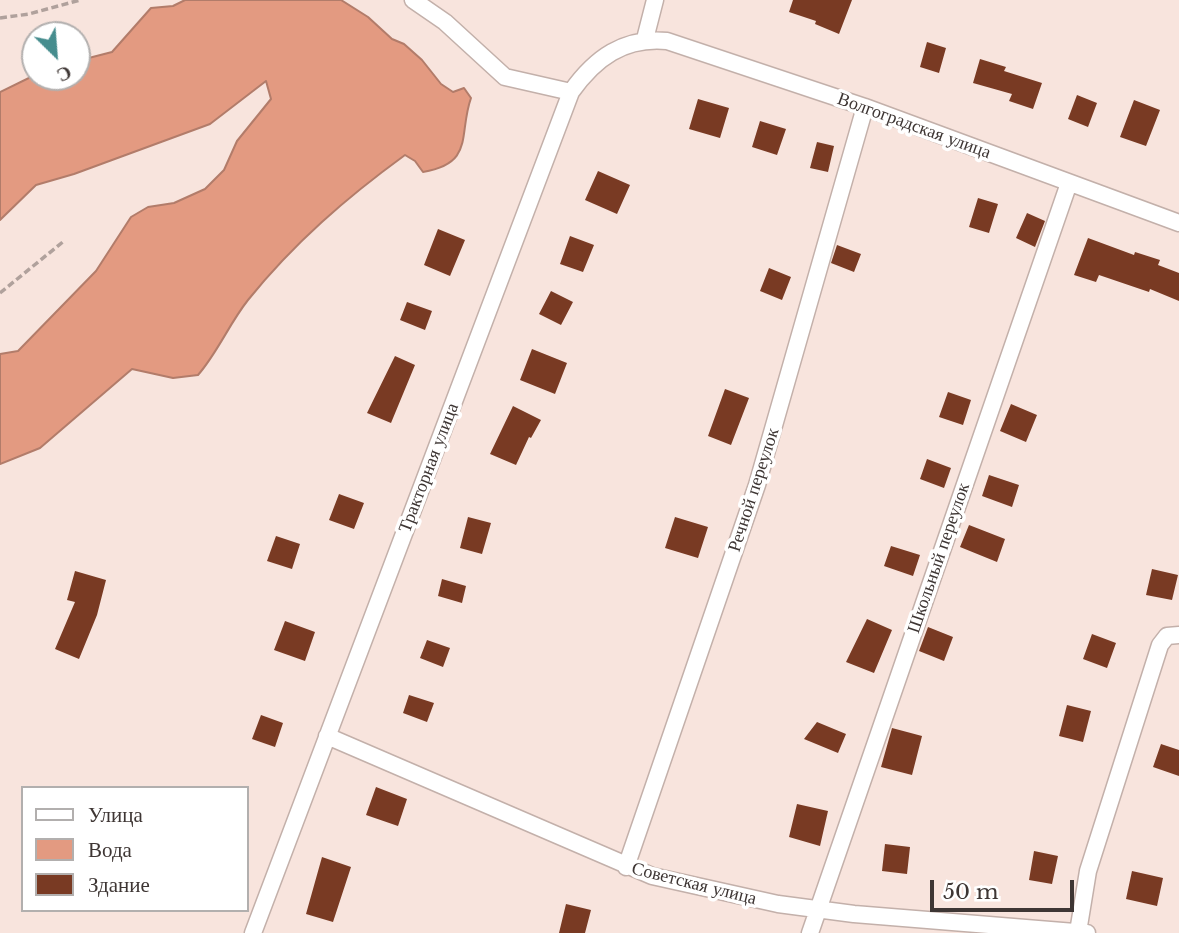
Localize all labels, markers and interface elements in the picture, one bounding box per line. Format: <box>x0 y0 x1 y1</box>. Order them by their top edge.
north arrow <box>21 21 91 91</box>
text: С <box>53 60 75 87</box>
street label: Волгоградская улица <box>834 88 994 164</box>
street label: Тракторная улица <box>394 400 464 536</box>
street label: Речной переулок <box>724 425 784 555</box>
street label: Школьный переулок <box>903 480 975 636</box>
legend <box>21 786 248 912</box>
text: Улица <box>88 802 143 828</box>
text: Вода <box>88 837 132 863</box>
street label: Советская улица <box>629 858 759 910</box>
scale bar <box>934 866 1078 910</box>
text: Здание <box>88 872 150 898</box>
text: 50 m <box>943 879 998 905</box>

